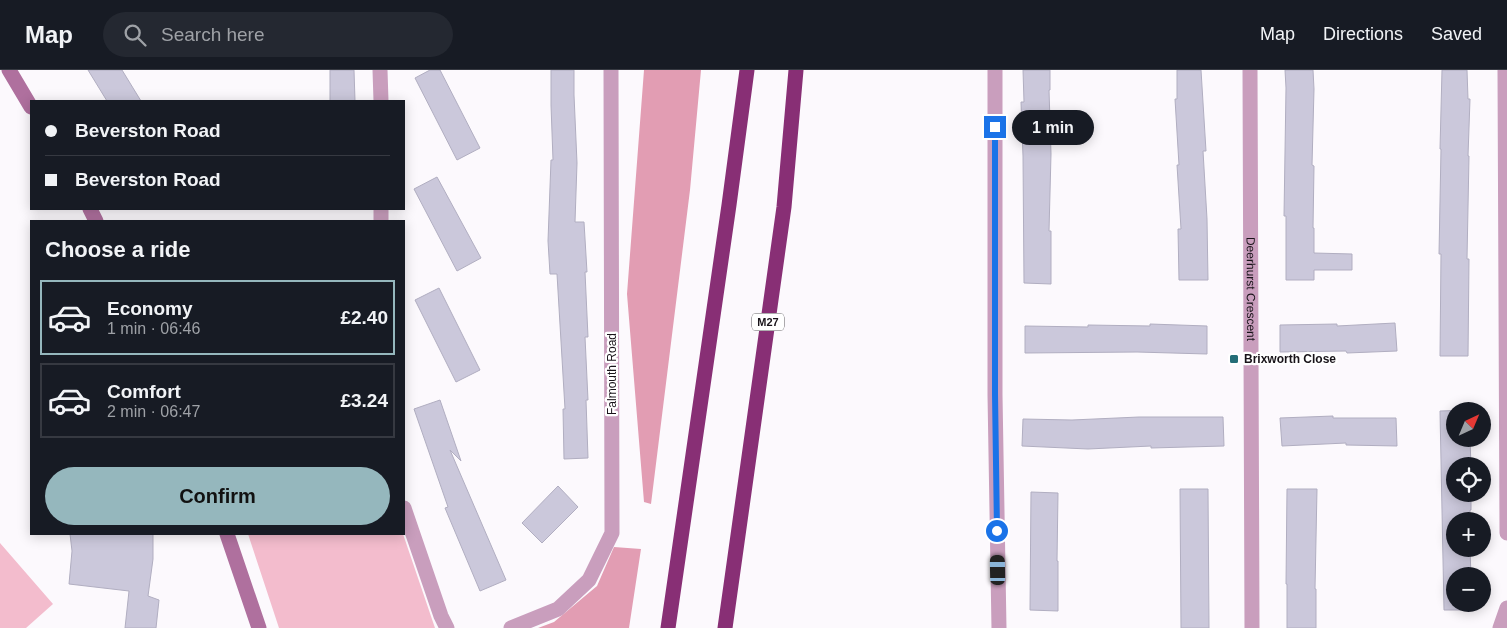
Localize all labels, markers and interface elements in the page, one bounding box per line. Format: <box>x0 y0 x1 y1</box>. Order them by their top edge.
search box <box>103 12 453 57</box>
text: Map <box>25 21 73 48</box>
icon: search <box>121 21 149 49</box>
text: Search here <box>161 24 265 45</box>
text: Map <box>1260 24 1295 44</box>
text: Directions <box>1323 24 1403 44</box>
text: Saved <box>1431 24 1482 44</box>
callout: 1 min <box>1012 110 1095 144</box>
route end <box>984 116 1006 138</box>
text: 1 min <box>1032 119 1074 136</box>
text: Beverston Road <box>75 120 221 141</box>
text: Beverston Road <box>75 169 221 190</box>
text: Choose a ride <box>45 237 190 262</box>
street label: Deerhurst Crescent <box>1244 237 1258 342</box>
icon: car <box>47 295 92 340</box>
text: Economy <box>107 298 193 319</box>
text: £2.40 <box>340 307 388 328</box>
road number: M27 <box>752 313 784 330</box>
text: 1 min · 06:46 <box>107 320 200 337</box>
street label: Falmouth Road <box>605 333 619 415</box>
place label: Brixworth Close <box>1244 352 1336 366</box>
marker: Brixworth Close <box>1228 353 1240 365</box>
icon: car <box>47 378 92 423</box>
text: Comfort <box>107 381 181 402</box>
text: £3.24 <box>340 390 388 411</box>
north arrow <box>1446 402 1491 448</box>
map controls <box>1446 402 1491 612</box>
text: 2 min · 06:47 <box>107 403 200 420</box>
button: locate <box>1446 457 1491 502</box>
button: Confirm <box>45 467 390 525</box>
button: + <box>1446 512 1491 557</box>
route start <box>986 520 1008 542</box>
car <box>990 555 1005 585</box>
button: − <box>1446 567 1491 612</box>

